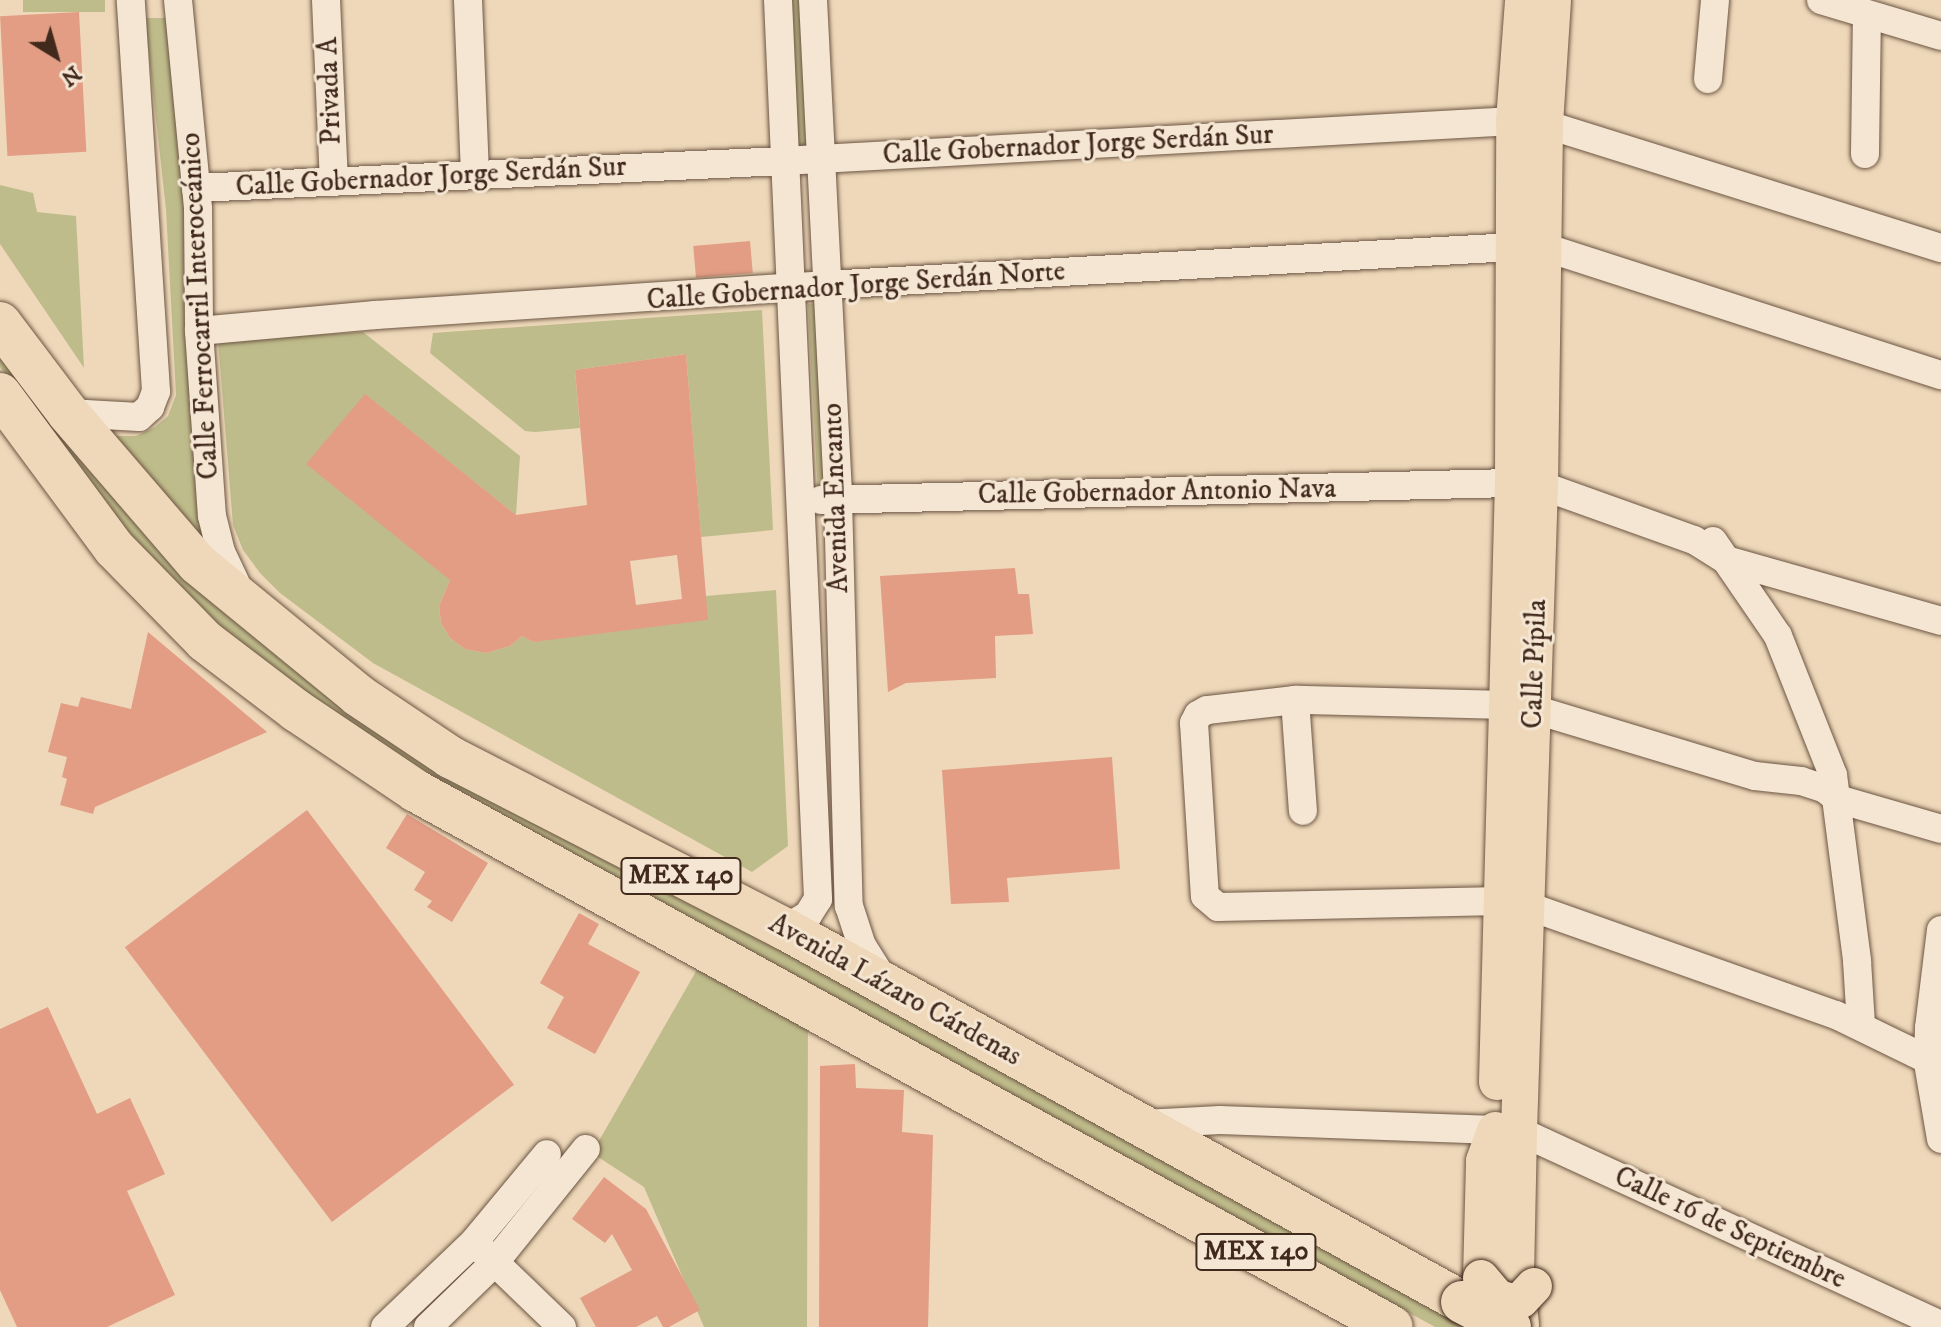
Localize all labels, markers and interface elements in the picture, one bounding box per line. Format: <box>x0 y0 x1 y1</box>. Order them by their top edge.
north arrow <box>16 16 96 96</box>
street label: Privada A <box>311 37 349 145</box>
text: N <box>55 59 86 92</box>
street label: Calle Gobernador Jorge Serdán Sur <box>882 118 1274 172</box>
street label: Calle Ferrocarril Interoceánico <box>174 132 226 480</box>
street label: Calle Gobernador Jorge Serdán Sur <box>235 150 627 204</box>
street label: Calle Gobernador Jorge Serdán Norte <box>646 255 1066 317</box>
street label: Avenida Encanto <box>816 402 856 594</box>
street label: Calle Gobernador Antonio Nava <box>978 472 1336 512</box>
street label: Calle Pípila <box>1516 599 1554 729</box>
road number: MEX 140 <box>619 854 743 898</box>
street label: Avenida Lázaro Cárdenas <box>763 907 1027 1073</box>
street label: Calle 16 de Septiembre <box>1609 1160 1851 1296</box>
road number: MEX 140 <box>1194 1230 1318 1274</box>

